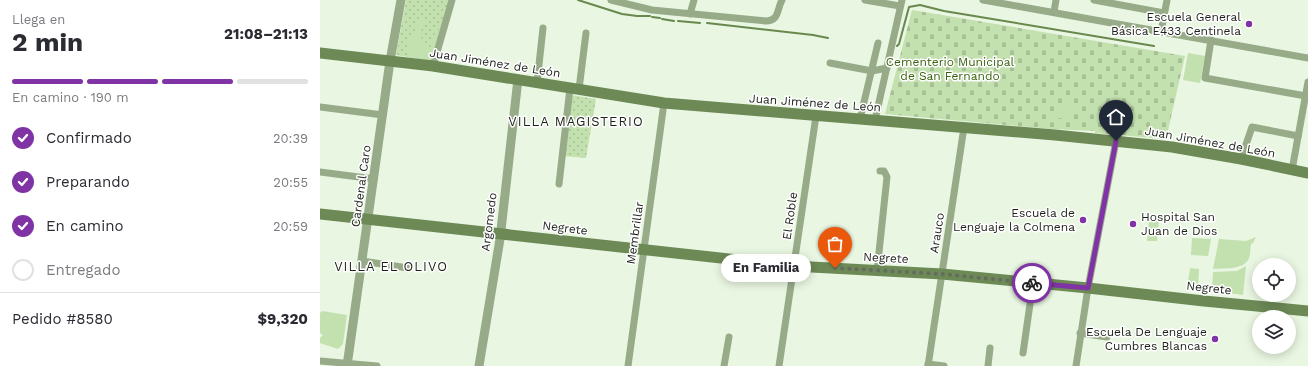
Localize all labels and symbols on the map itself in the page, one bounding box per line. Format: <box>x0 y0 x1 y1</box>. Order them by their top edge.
place label: Escuela General Básica E433 Centinela <box>1111 10 1241 38</box>
marker: Escuela General Básica E433 Centinela <box>1244 19 1254 29</box>
street label: Juan Jiménez de León <box>429 46 561 80</box>
park label: Cementerio Municipal de San Fernando <box>886 55 1014 83</box>
street label: Juan Jiménez de León <box>749 91 881 115</box>
pin <box>1099 100 1133 141</box>
district label: VILLA MAGISTERIO <box>508 114 644 129</box>
street label: Juan Jiménez de León <box>1144 124 1276 160</box>
street label: Cardenal Caro <box>348 144 374 228</box>
street label: El Roble <box>780 191 800 241</box>
street label: Argomedo <box>478 192 500 252</box>
street label: Membrillar <box>624 201 646 265</box>
place label: Escuela de Lenguaje la Colmena <box>953 206 1075 234</box>
place label: Hospital San Juan de Dios <box>1141 210 1217 238</box>
street label: Arauco <box>927 212 947 254</box>
marker: Escuela de Lenguaje la Colmena <box>1078 215 1088 225</box>
street label: Negrete <box>542 218 588 238</box>
marker: Hospital San Juan de Dios <box>1128 219 1138 229</box>
pin <box>818 227 852 268</box>
street label: Negrete <box>863 250 909 266</box>
callout: En Familia <box>721 254 811 282</box>
district label: VILLA EL OLIVO <box>334 259 448 274</box>
courier <box>1012 263 1052 303</box>
street label: Negrete <box>1186 279 1232 297</box>
place label: Escuela De Lenguaje Cumbres Blancas <box>1086 325 1207 353</box>
marker: Escuela De Lenguaje Cumbres Blancas <box>1210 334 1220 344</box>

